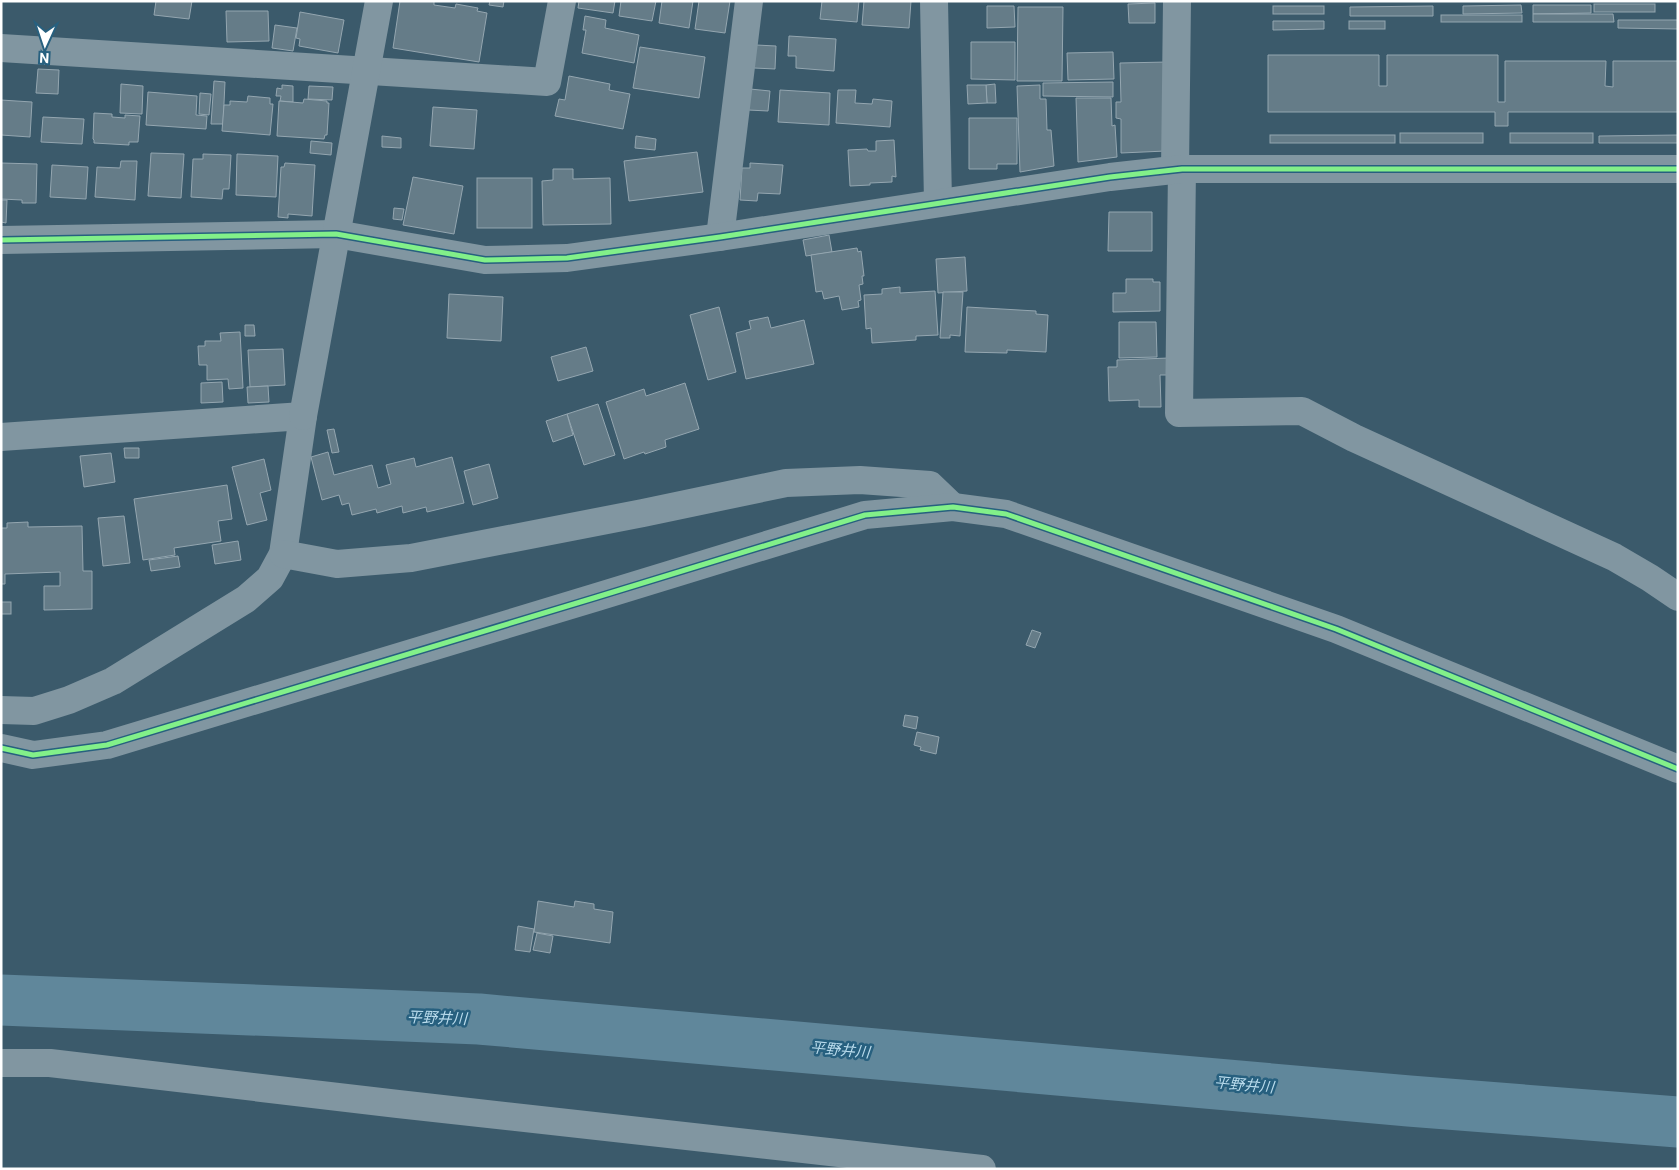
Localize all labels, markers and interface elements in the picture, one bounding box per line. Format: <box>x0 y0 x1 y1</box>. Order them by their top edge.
north arrow <box>20 20 70 70</box>
text: N <box>39 50 50 66</box>
water label: 平野井川 <box>407 1008 469 1028</box>
water label: 平野井川 <box>809 1038 873 1062</box>
water label: 平野井川 <box>1213 1073 1277 1097</box>

